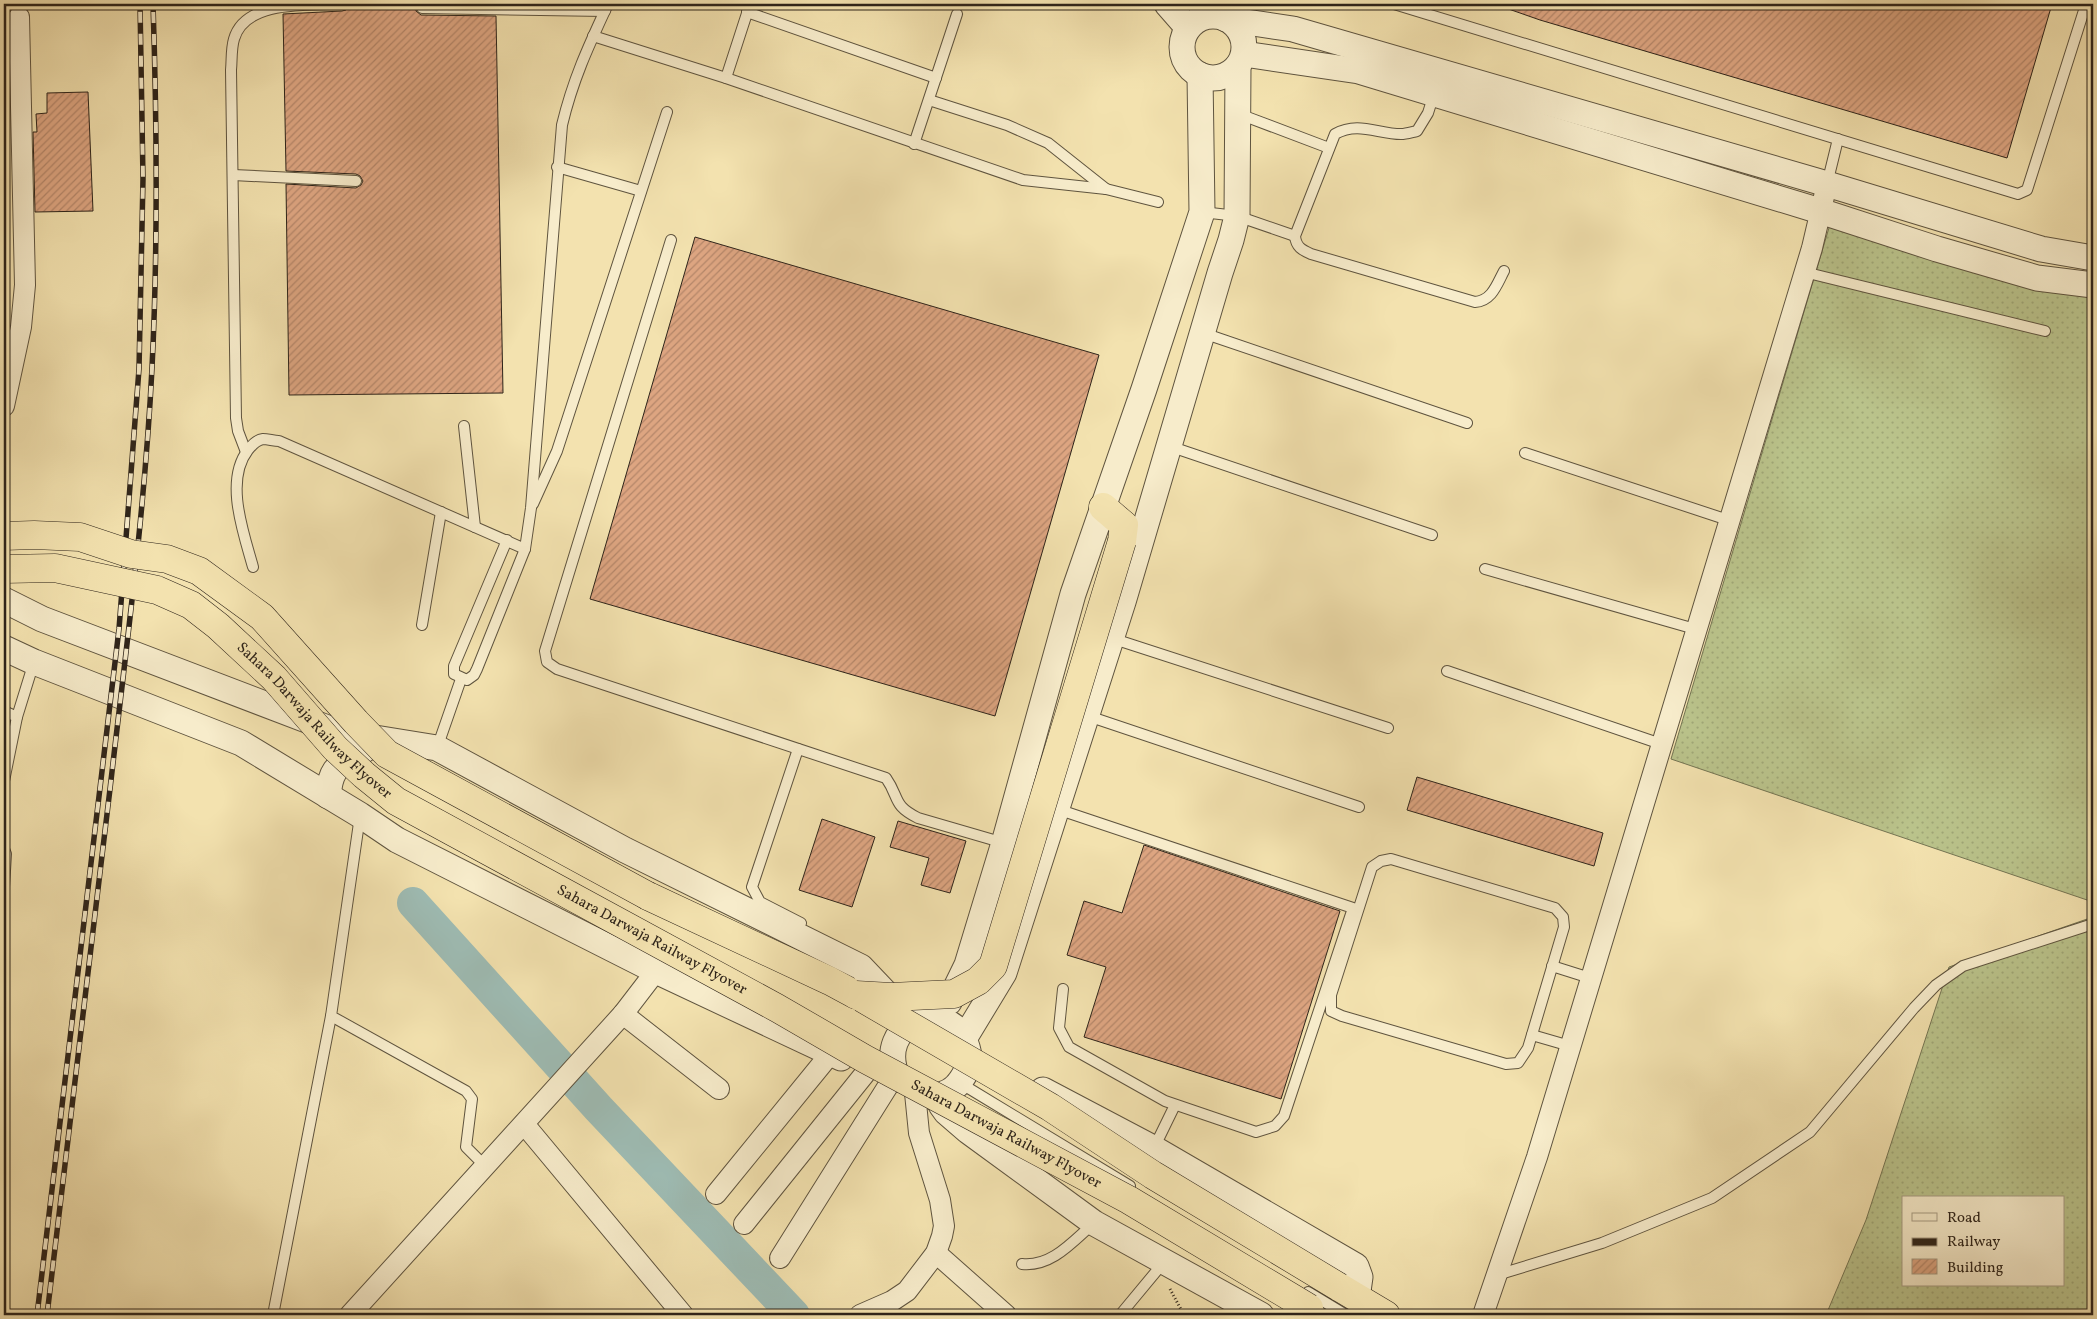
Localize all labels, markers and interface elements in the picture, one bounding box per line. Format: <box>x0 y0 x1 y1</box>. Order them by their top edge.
street label: Sahara Darwaja Railway Flyover <box>232 638 396 804</box>
street label: Sahara Darwaja Railway Flyover <box>553 880 751 1000</box>
street label: Sahara Darwaja Railway Flyover <box>907 1075 1105 1194</box>
legend <box>1902 1196 2064 1286</box>
text: Road <box>1947 1208 1981 1229</box>
text: Railway <box>1947 1232 2000 1253</box>
text: Building <box>1947 1258 2004 1279</box>

